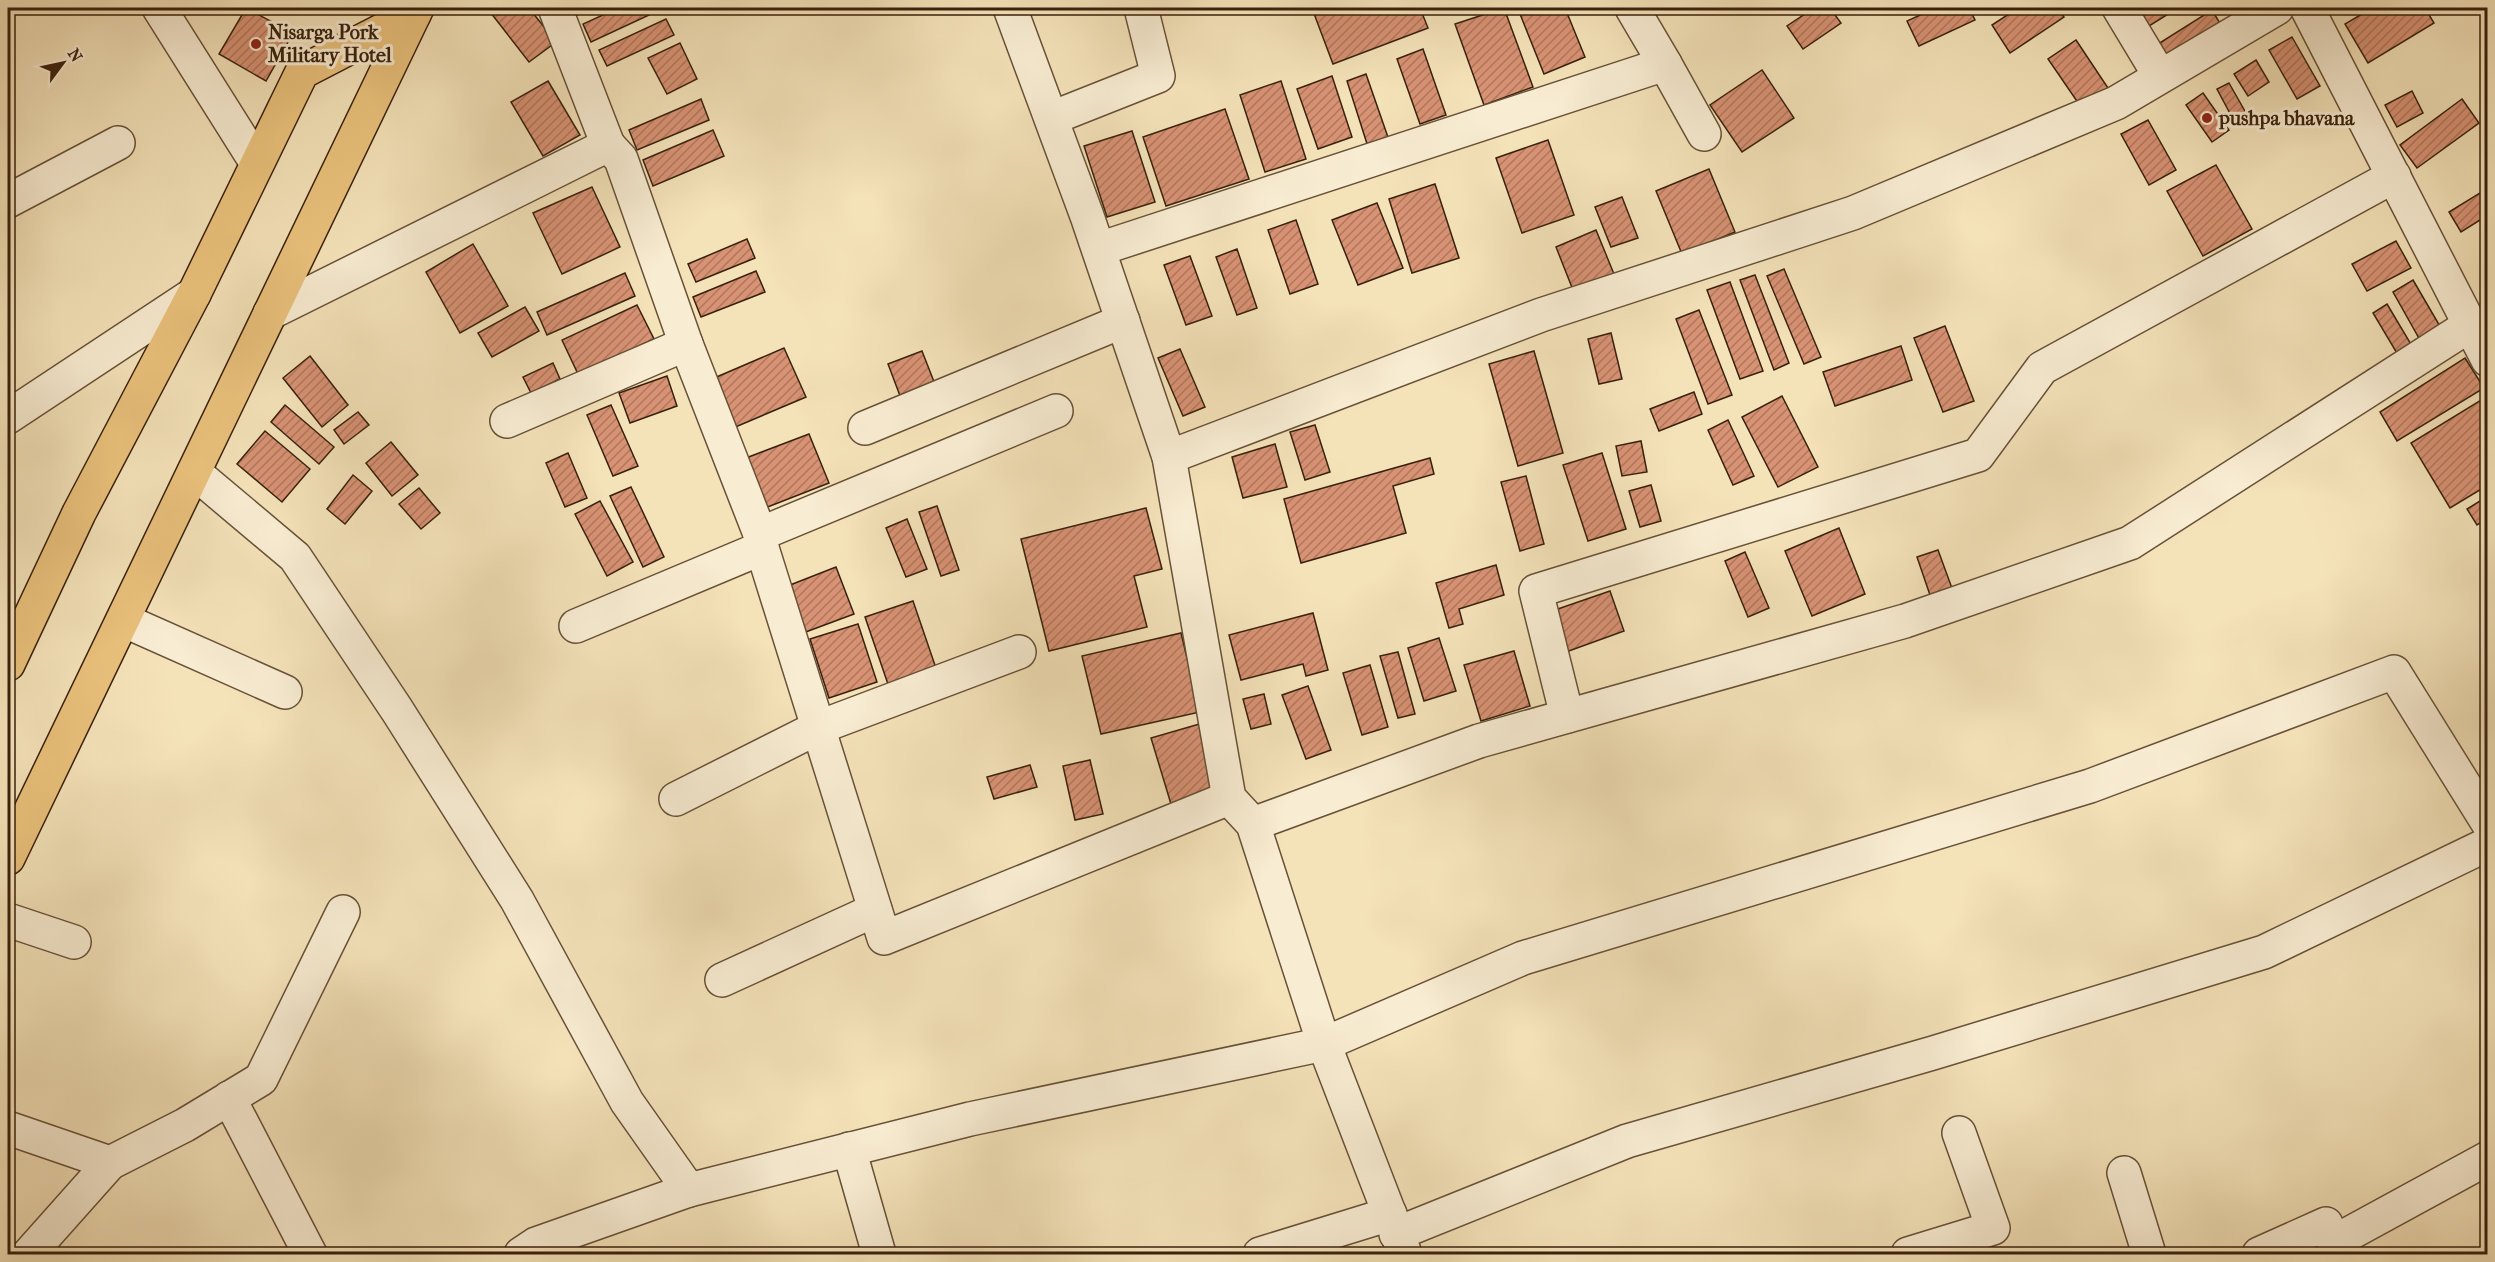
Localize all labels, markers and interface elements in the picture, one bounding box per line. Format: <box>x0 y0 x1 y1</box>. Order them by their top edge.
place label: Nisarga Pork Military Hotel <box>267 21 392 67</box>
north arrow <box>33 33 93 93</box>
marker: Nisarga Pork Military Hotel <box>249 37 263 51</box>
text: N <box>64 45 87 66</box>
place label: pushpa bhavana <box>2218 107 2355 130</box>
marker: pushpa bhavana <box>2200 111 2214 125</box>

